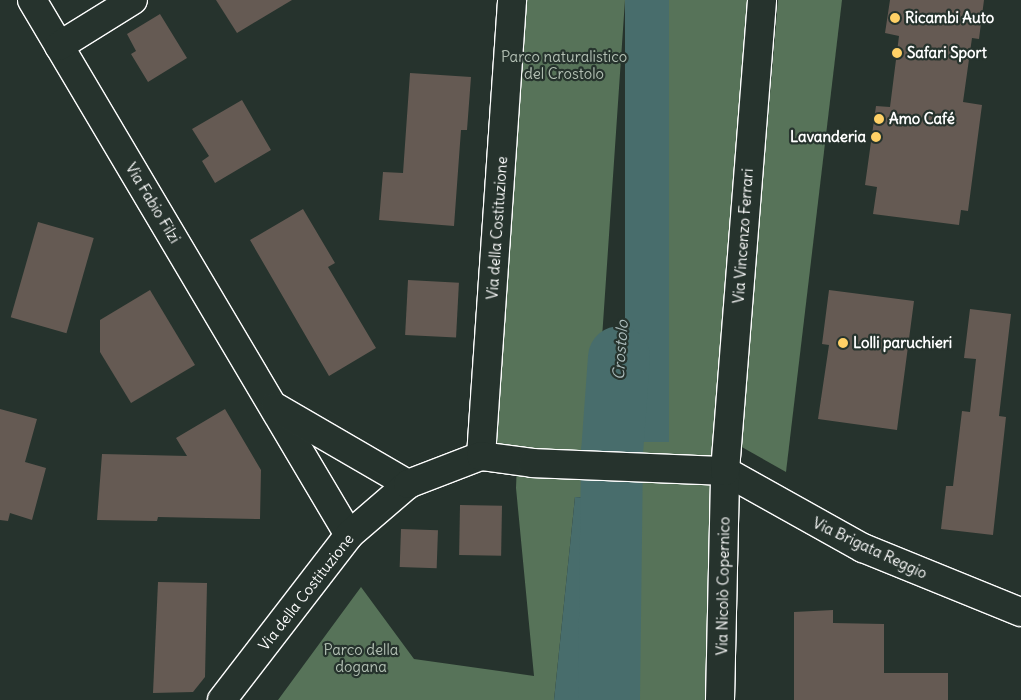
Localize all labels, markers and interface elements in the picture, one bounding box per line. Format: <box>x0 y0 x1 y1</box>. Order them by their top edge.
place label: Ricambi Auto <box>905 9 994 27</box>
marker: Ricambi Auto <box>889 12 901 24</box>
place label: Safari Sport <box>907 44 987 62</box>
park label: Parco naturalistico del Crostolo <box>501 47 627 82</box>
marker: Safari Sport <box>891 47 903 59</box>
place label: Amo Café <box>889 110 955 128</box>
marker: Amo Café <box>873 113 885 125</box>
place label: Lavanderia <box>790 128 866 146</box>
marker: Lavanderia <box>870 131 882 143</box>
street label: Via della Costituzione <box>483 156 511 300</box>
street label: Via Fabio Filzi <box>122 160 184 246</box>
street label: Via Vincenzo Ferrari <box>729 168 757 304</box>
water label: Crostolo <box>608 319 632 381</box>
place label: Lolli paruchieri <box>853 334 952 352</box>
marker: Lolli paruchieri <box>837 337 849 349</box>
street label: Via Brigata Reggio <box>810 514 930 582</box>
street label: Via Nicolò Copernico <box>713 517 733 655</box>
street label: Via della Costituzione <box>255 530 357 654</box>
park label: Parco della dogana <box>324 640 398 675</box>

